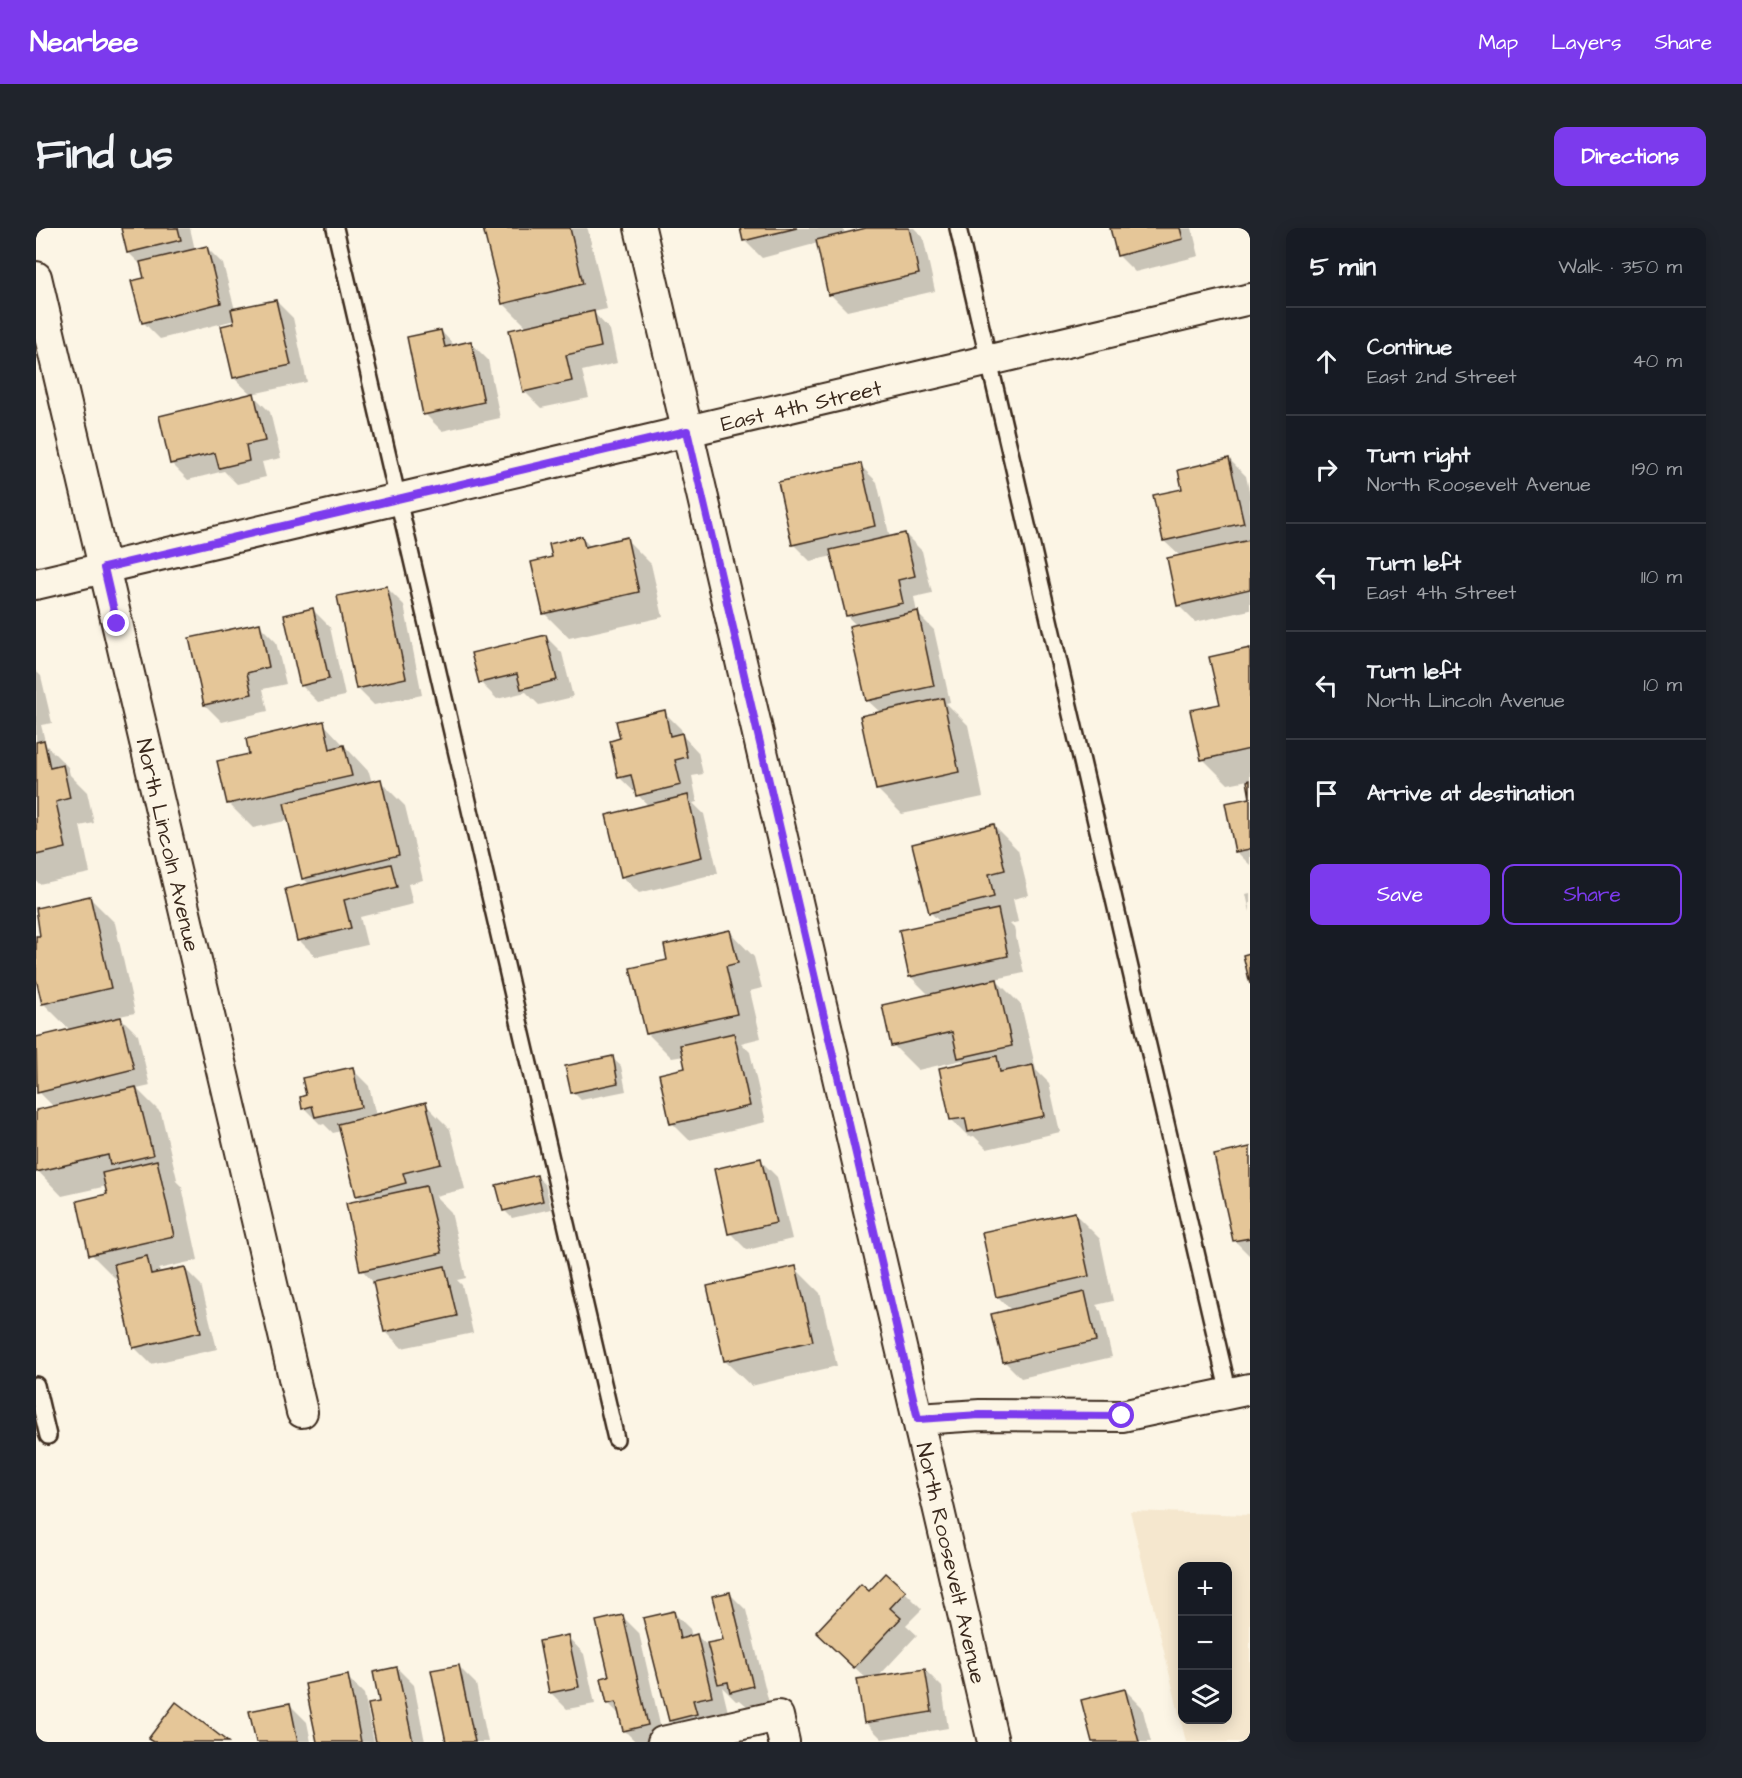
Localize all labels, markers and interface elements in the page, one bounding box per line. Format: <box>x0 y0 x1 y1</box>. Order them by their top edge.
text: Nearbee <box>30 23 138 62</box>
text: Map <box>1478 28 1518 57</box>
text: Layers <box>1551 28 1621 57</box>
text: Share <box>1654 28 1712 57</box>
text: Find us <box>36 127 173 185</box>
button: Directions <box>1554 127 1706 186</box>
text: 5 min <box>1310 249 1376 285</box>
text: Walk · 350 m <box>1558 253 1682 281</box>
text: Continue <box>1367 332 1452 363</box>
icon: ahead <box>1310 345 1343 378</box>
text: 40 m <box>1632 347 1682 375</box>
text: East 2nd Street <box>1367 363 1517 391</box>
street label: East 4th Street <box>718 373 885 440</box>
text: Turn right <box>1367 440 1470 471</box>
icon: right <box>1310 453 1343 486</box>
text: 190 m <box>1632 455 1682 483</box>
text: North Roosevelt Avenue <box>1367 471 1591 499</box>
text: Turn left <box>1367 548 1461 579</box>
icon: left <box>1310 561 1343 594</box>
text: 110 m <box>1641 563 1682 591</box>
text: East 4th Street <box>1367 579 1516 607</box>
route end <box>103 610 129 636</box>
text: Turn left <box>1367 656 1461 687</box>
icon: left <box>1310 669 1343 702</box>
text: 10 m <box>1643 671 1682 699</box>
text: North Lincoln Avenue <box>1367 687 1565 715</box>
street label: North Lincoln Avenue <box>128 736 207 955</box>
icon: arrive <box>1310 777 1343 810</box>
text: Arrive at destination <box>1367 778 1574 809</box>
button: Save <box>1310 864 1490 925</box>
button: Share <box>1502 864 1682 925</box>
route start <box>1108 1402 1134 1428</box>
street label: North Roosevelt Avenue <box>908 1440 993 1687</box>
map controls <box>1178 1562 1232 1724</box>
button: + <box>1178 1562 1232 1616</box>
button: − <box>1178 1616 1232 1670</box>
button: layers <box>1178 1670 1232 1724</box>

